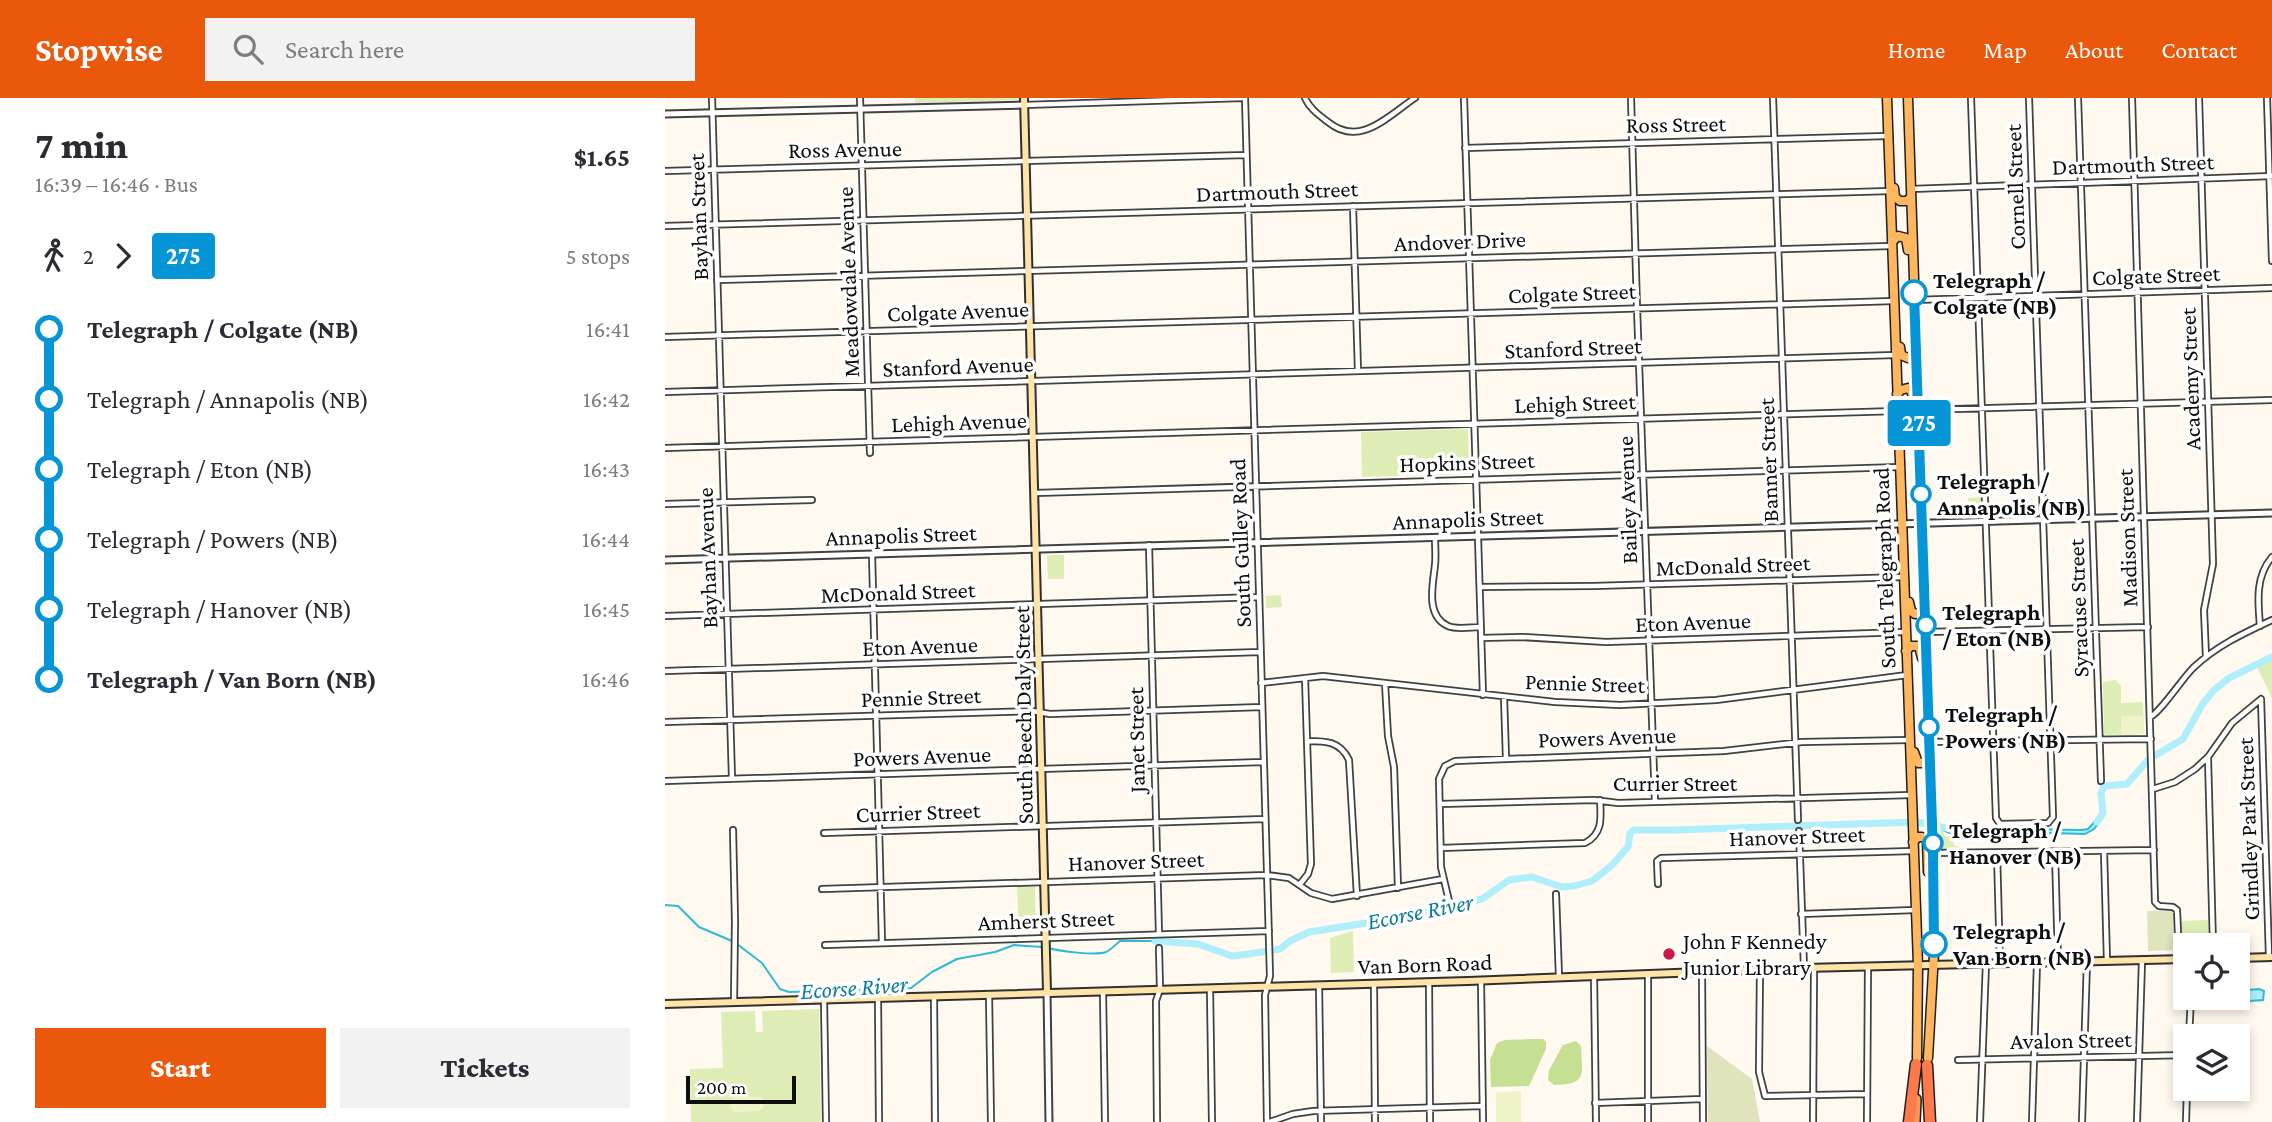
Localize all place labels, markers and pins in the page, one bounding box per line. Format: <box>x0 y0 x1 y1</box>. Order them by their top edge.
place label: Telegraph / Colgate (NB) <box>1933 267 2058 320</box>
marker: Telegraph / Colgate (NB) <box>1901 280 1927 306</box>
place label: Telegraph / Annapolis (NB) <box>1936 468 2086 521</box>
marker: Telegraph / Annapolis (NB) <box>1911 484 1931 504</box>
place label: Telegraph / Eton (NB) <box>1942 599 2053 652</box>
marker: Telegraph / Eton (NB) <box>1916 615 1936 635</box>
place label: Telegraph / Powers (NB) <box>1945 701 2067 754</box>
marker: Telegraph / Powers (NB) <box>1919 717 1939 737</box>
place label: Telegraph / Hanover (NB) <box>1949 817 2082 870</box>
marker: Telegraph / Hanover (NB) <box>1923 833 1943 853</box>
place label: Telegraph / Van Born (NB) <box>1952 918 2093 971</box>
place label: John F Kennedy Junior Library <box>1681 928 1827 980</box>
marker: Telegraph / Van Born (NB) <box>1921 931 1947 957</box>
marker: John F Kennedy Junior Library <box>1661 946 1677 962</box>

